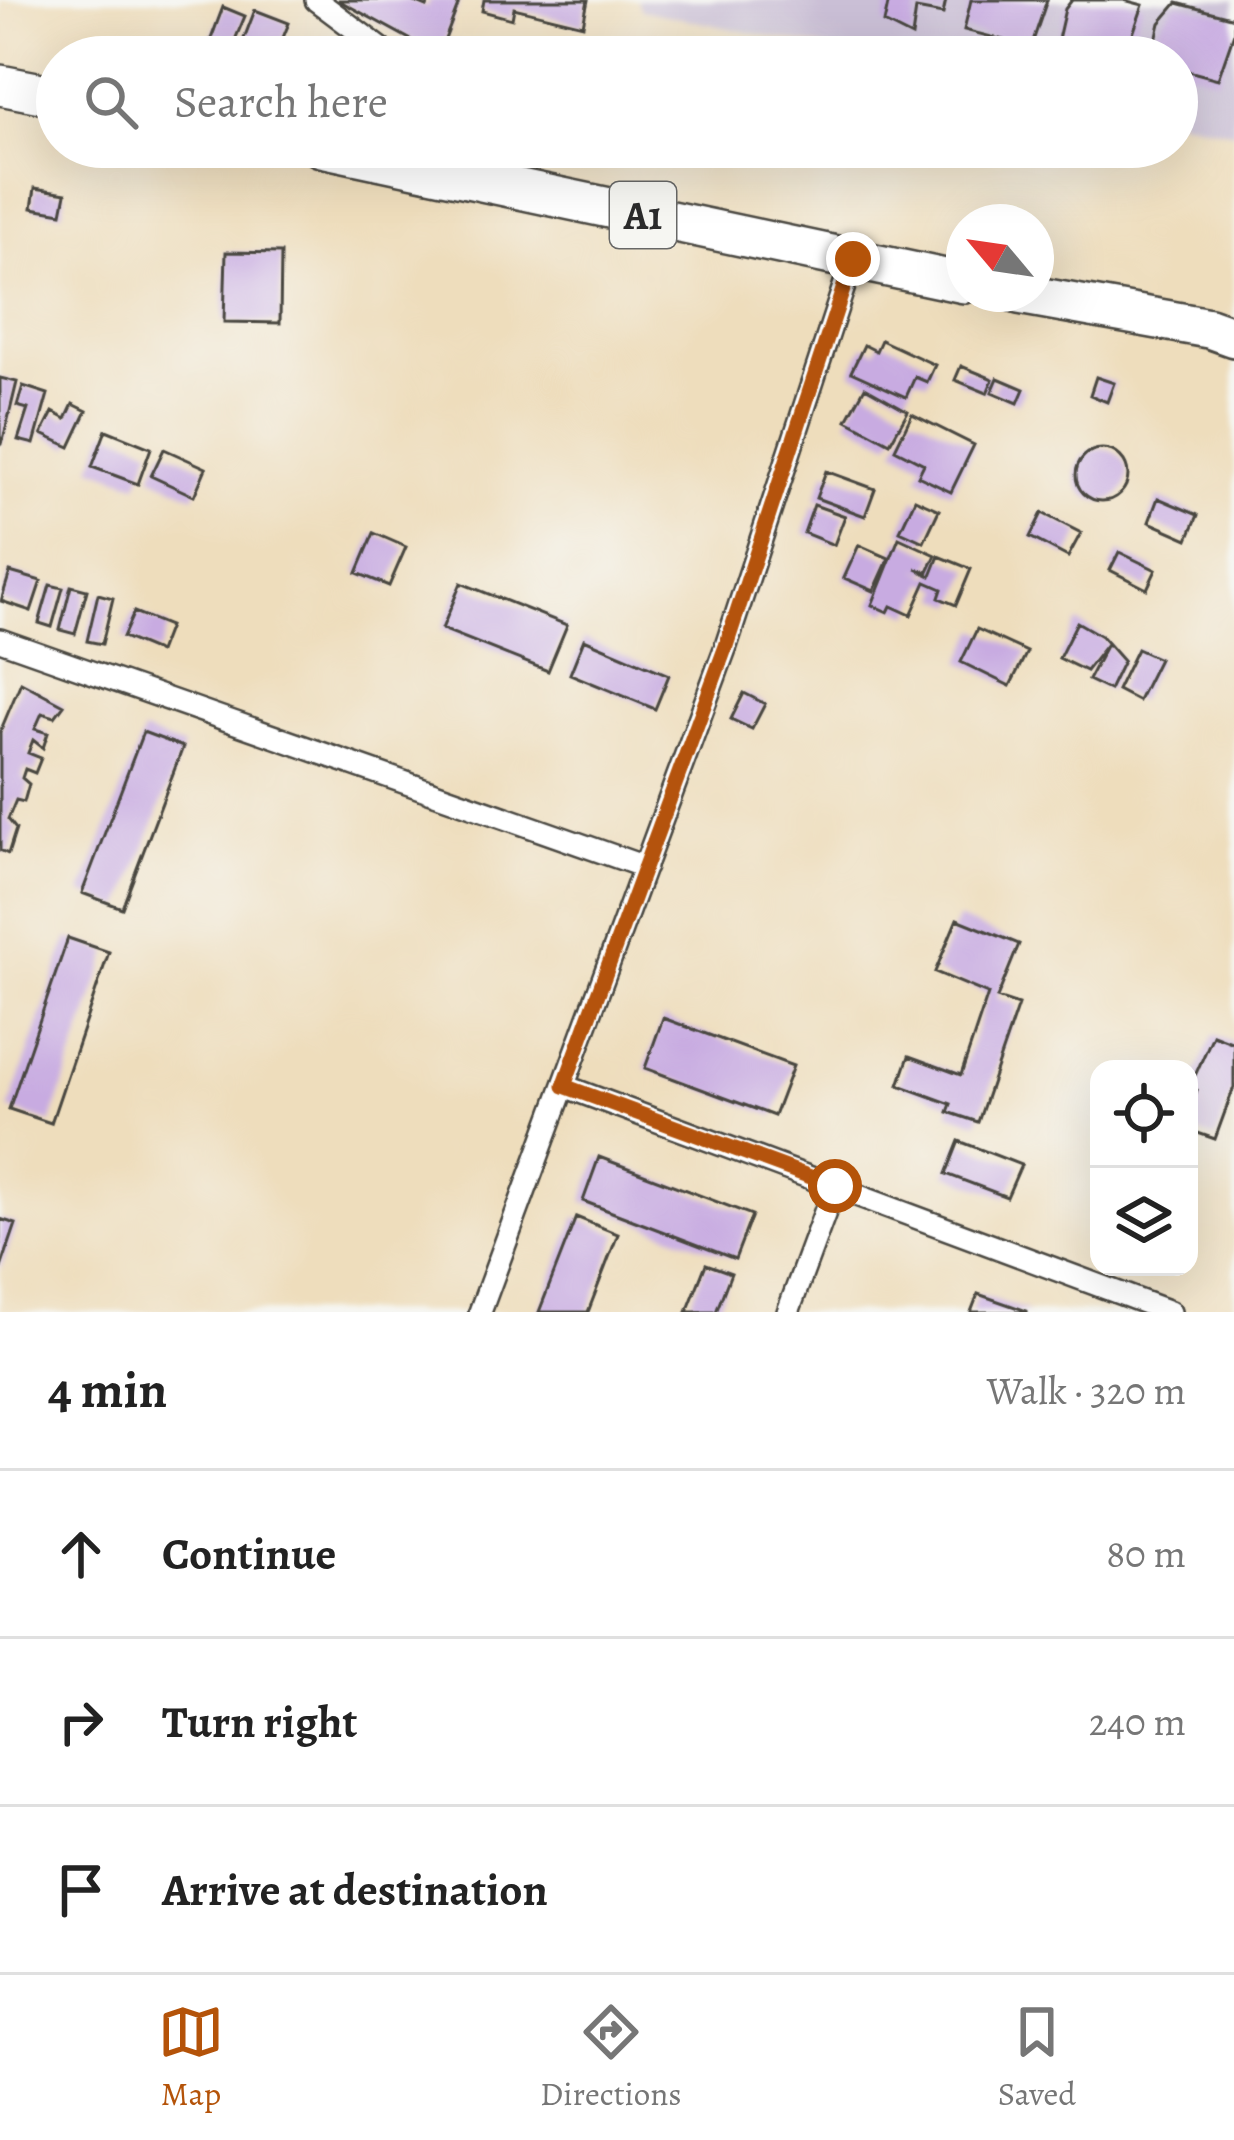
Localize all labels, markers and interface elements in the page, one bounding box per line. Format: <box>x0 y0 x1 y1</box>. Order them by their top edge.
search box <box>36 36 1198 168</box>
icon: search <box>78 69 144 135</box>
text: Search here <box>174 71 388 133</box>
road number: A1 <box>610 182 676 248</box>
north arrow <box>946 204 1054 312</box>
route end <box>826 232 880 286</box>
map controls <box>1090 1060 1198 1276</box>
button: locate <box>1090 1060 1198 1168</box>
route start <box>808 1159 862 1213</box>
button: layers <box>1090 1168 1198 1276</box>
text: 4 min <box>48 1355 167 1425</box>
text: Walk · 320 m <box>987 1364 1186 1417</box>
icon: ahead <box>48 1521 114 1587</box>
text: Continue <box>162 1523 336 1585</box>
text: 80 m <box>1106 1527 1186 1580</box>
icon: right <box>48 1689 114 1755</box>
text: Turn right <box>162 1691 357 1753</box>
text: 240 m <box>1089 1695 1186 1748</box>
icon: arrive <box>48 1857 114 1923</box>
text: Arrive at destination <box>162 1859 548 1921</box>
tab: Map <box>158 1999 224 2116</box>
tab: Directions <box>540 1999 682 2116</box>
tab: Saved <box>998 1999 1076 2116</box>

